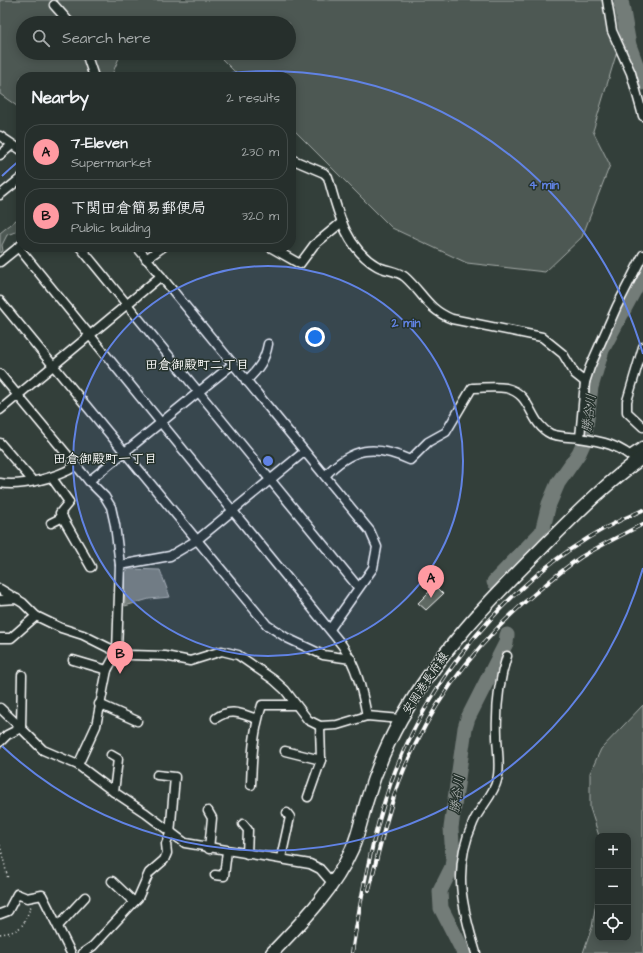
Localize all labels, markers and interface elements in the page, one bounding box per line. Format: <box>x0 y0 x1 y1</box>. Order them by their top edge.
search box <box>16 16 296 60</box>
icon: search <box>30 27 52 49</box>
text: Search here <box>62 28 151 49</box>
text: Nearby <box>32 86 89 110</box>
text: 2 results <box>226 89 280 107</box>
text: 7-Eleven <box>71 133 128 154</box>
text: A <box>42 143 50 161</box>
text: 230 m <box>241 143 279 161</box>
text: Supermarket <box>71 154 152 172</box>
text: 4 min <box>529 177 559 194</box>
text: 下関田倉簡易郵便局 <box>71 198 206 219</box>
text: B <box>41 207 51 225</box>
text: 320 m <box>241 207 279 225</box>
text: Public building <box>71 219 150 237</box>
text: 2 min <box>391 315 420 332</box>
your location <box>305 327 325 347</box>
district label: 田倉御殿町二丁目 <box>145 356 249 374</box>
water label: 勝谷川 <box>578 393 600 434</box>
district label: 田倉御殿町一丁目 <box>53 450 157 468</box>
centre of rings <box>261 454 275 468</box>
pin: A <box>418 565 444 598</box>
pin: B <box>107 641 133 674</box>
street label: 安岡港長府線 <box>398 649 453 718</box>
water label: 勝谷川 <box>445 774 469 815</box>
map controls <box>595 833 631 941</box>
button: + <box>595 833 631 869</box>
button: − <box>595 869 631 905</box>
button: locate <box>595 905 631 941</box>

